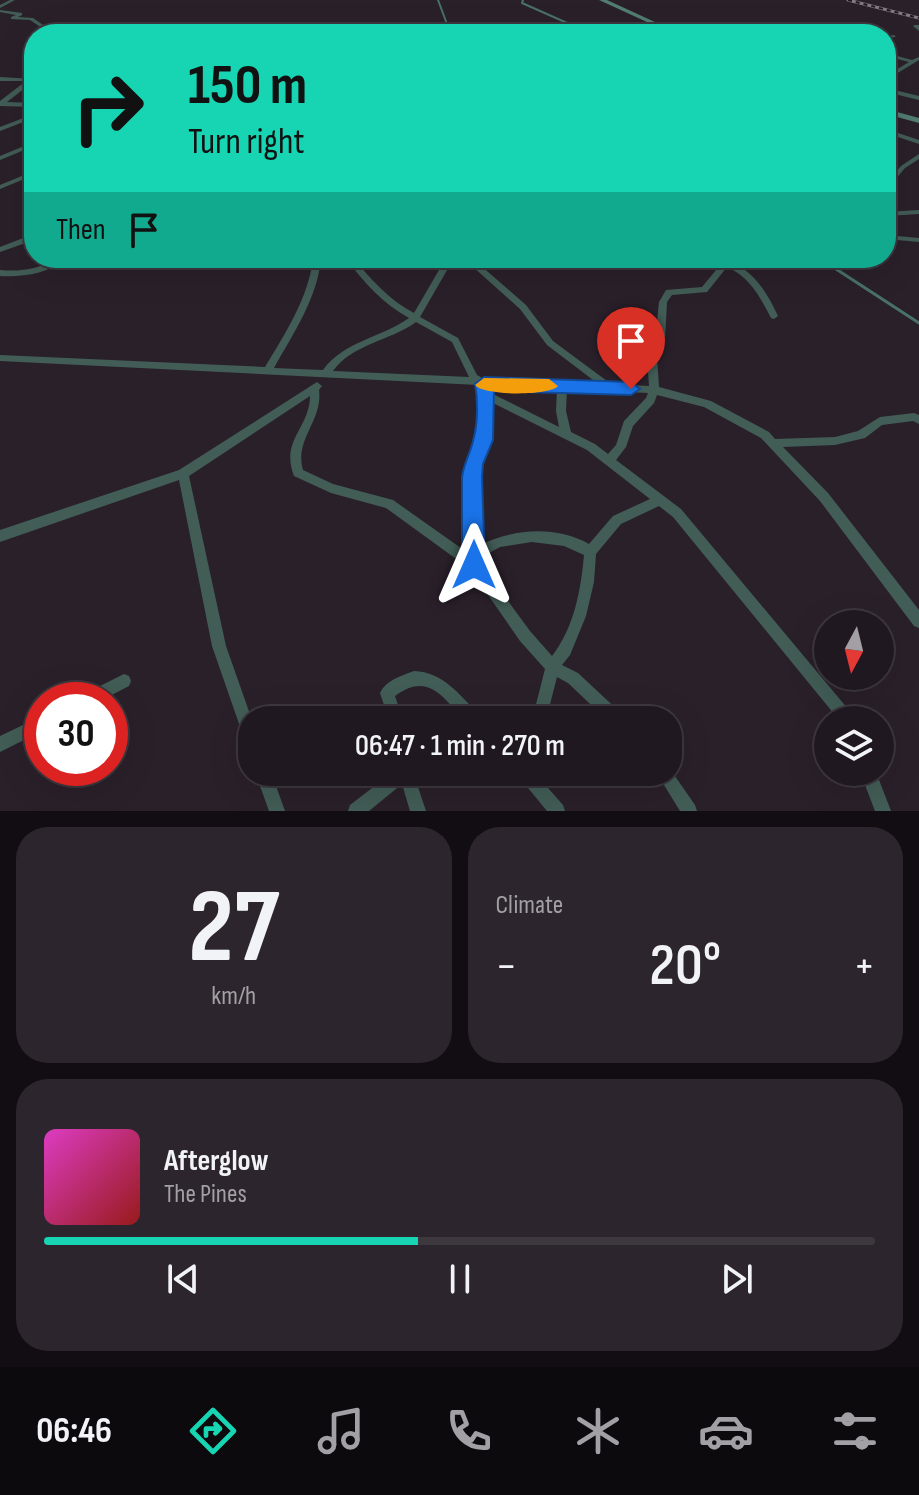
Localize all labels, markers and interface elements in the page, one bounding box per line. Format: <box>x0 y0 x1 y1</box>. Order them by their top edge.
text: 150 m <box>188 53 307 120</box>
icon: right <box>56 56 160 160</box>
text: Turn right <box>188 121 305 164</box>
icon: arrive <box>122 208 166 252</box>
text: Then <box>56 212 106 248</box>
pin <box>597 307 665 389</box>
icon: arrive <box>609 319 653 363</box>
position arrow <box>432 523 516 607</box>
north arrow <box>814 610 894 690</box>
map controls <box>814 610 894 786</box>
speed limit sign: 30 <box>24 682 128 786</box>
button: layers <box>814 706 894 786</box>
text: 06:47 · 1 min · 270 m <box>355 728 565 764</box>
text: 27 <box>188 866 279 991</box>
text: Climate <box>496 890 563 921</box>
text: 20° <box>649 930 721 1002</box>
text: − <box>496 940 517 993</box>
text: + <box>853 940 875 993</box>
text: km/h <box>211 981 256 1012</box>
text: Afterglow <box>164 1143 269 1179</box>
text: The Pines <box>164 1179 247 1210</box>
icon: previous <box>161 1257 205 1301</box>
icon: pause <box>438 1257 482 1301</box>
icon: next <box>715 1257 759 1301</box>
icon: directions <box>185 1403 241 1459</box>
icon: music <box>313 1403 369 1459</box>
icon: phone <box>441 1403 497 1459</box>
icon: climate <box>570 1403 626 1459</box>
icon: car <box>698 1403 754 1459</box>
icon: filters <box>827 1403 883 1459</box>
text: 06:46 <box>36 1410 112 1453</box>

